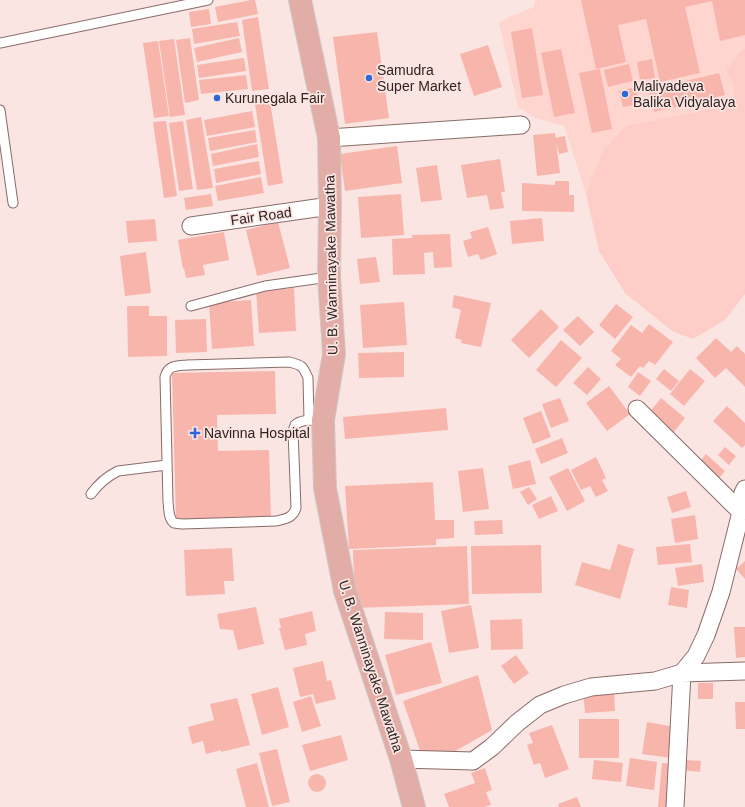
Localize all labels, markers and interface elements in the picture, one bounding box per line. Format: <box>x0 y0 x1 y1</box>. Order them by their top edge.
place label: Samudra Super Market <box>377 62 461 94</box>
marker: Samudra Super Market <box>364 73 374 83</box>
place label: Maliyadeva Balika Vidyalaya <box>633 78 736 110</box>
marker: Maliyadeva Balika Vidyalaya <box>620 89 630 99</box>
place label: Kurunegala Fair <box>225 90 325 106</box>
marker: Kurunegala Fair <box>212 93 222 103</box>
street label: U. B. Wanninayake Mawatha <box>321 175 341 355</box>
street label: Fair Road <box>229 204 293 228</box>
place label: Navinna Hospital <box>204 425 310 441</box>
marker: Navinna Hospital <box>189 427 201 439</box>
street label: U. B. Wanninayake Mawatha <box>336 578 406 754</box>

